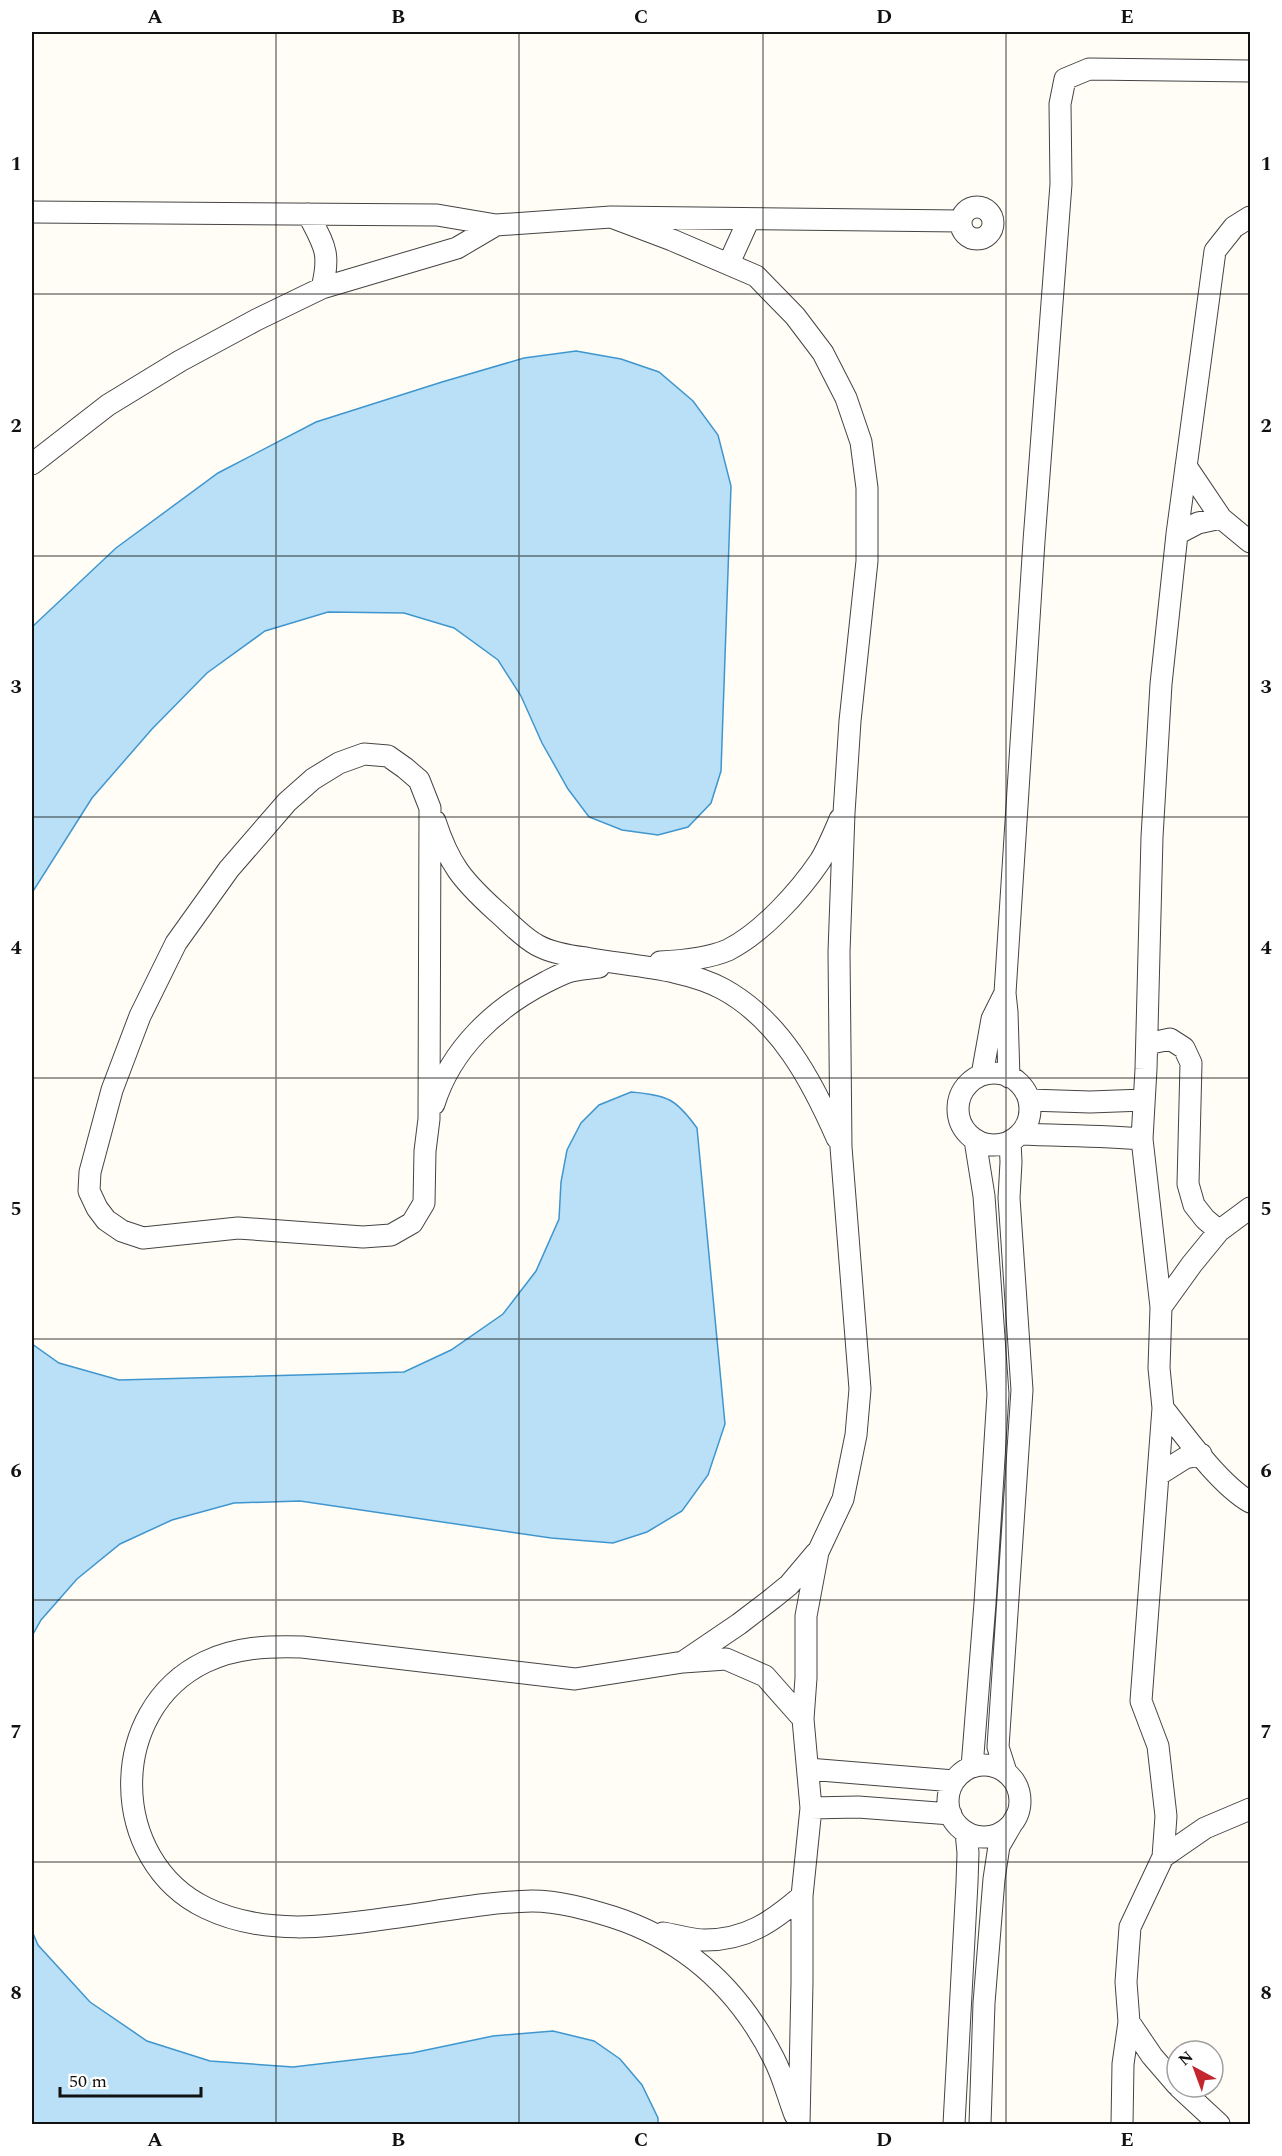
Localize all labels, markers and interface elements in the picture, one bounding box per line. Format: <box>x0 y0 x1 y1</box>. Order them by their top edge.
text: A <box>147 2 163 32</box>
text: B <box>391 2 405 32</box>
text: C <box>634 2 648 32</box>
text: D <box>876 2 892 32</box>
text: E <box>1120 2 1134 32</box>
text: 1 <box>10 149 22 179</box>
text: 1 <box>1260 149 1272 179</box>
text: 2 <box>10 411 22 441</box>
text: 2 <box>1260 411 1272 441</box>
text: 3 <box>10 672 22 702</box>
text: 3 <box>1260 672 1272 702</box>
text: 4 <box>10 933 22 963</box>
text: 4 <box>1260 933 1272 963</box>
text: 5 <box>10 1194 22 1224</box>
text: 5 <box>1260 1194 1272 1224</box>
text: 6 <box>10 1456 22 1486</box>
text: 6 <box>1260 1456 1272 1486</box>
text: 7 <box>10 1717 22 1747</box>
text: 7 <box>1260 1717 1272 1747</box>
text: 8 <box>10 1978 22 2008</box>
text: 8 <box>1260 1978 1272 2008</box>
north arrow <box>1165 2039 1225 2099</box>
text: N <box>1173 2045 1199 2072</box>
scale bar <box>60 2060 201 2098</box>
text: 50 m <box>69 2068 107 2095</box>
text: A <box>147 2125 163 2155</box>
text: B <box>391 2125 405 2155</box>
text: C <box>634 2125 648 2155</box>
text: D <box>876 2125 892 2155</box>
text: E <box>1120 2125 1134 2155</box>

